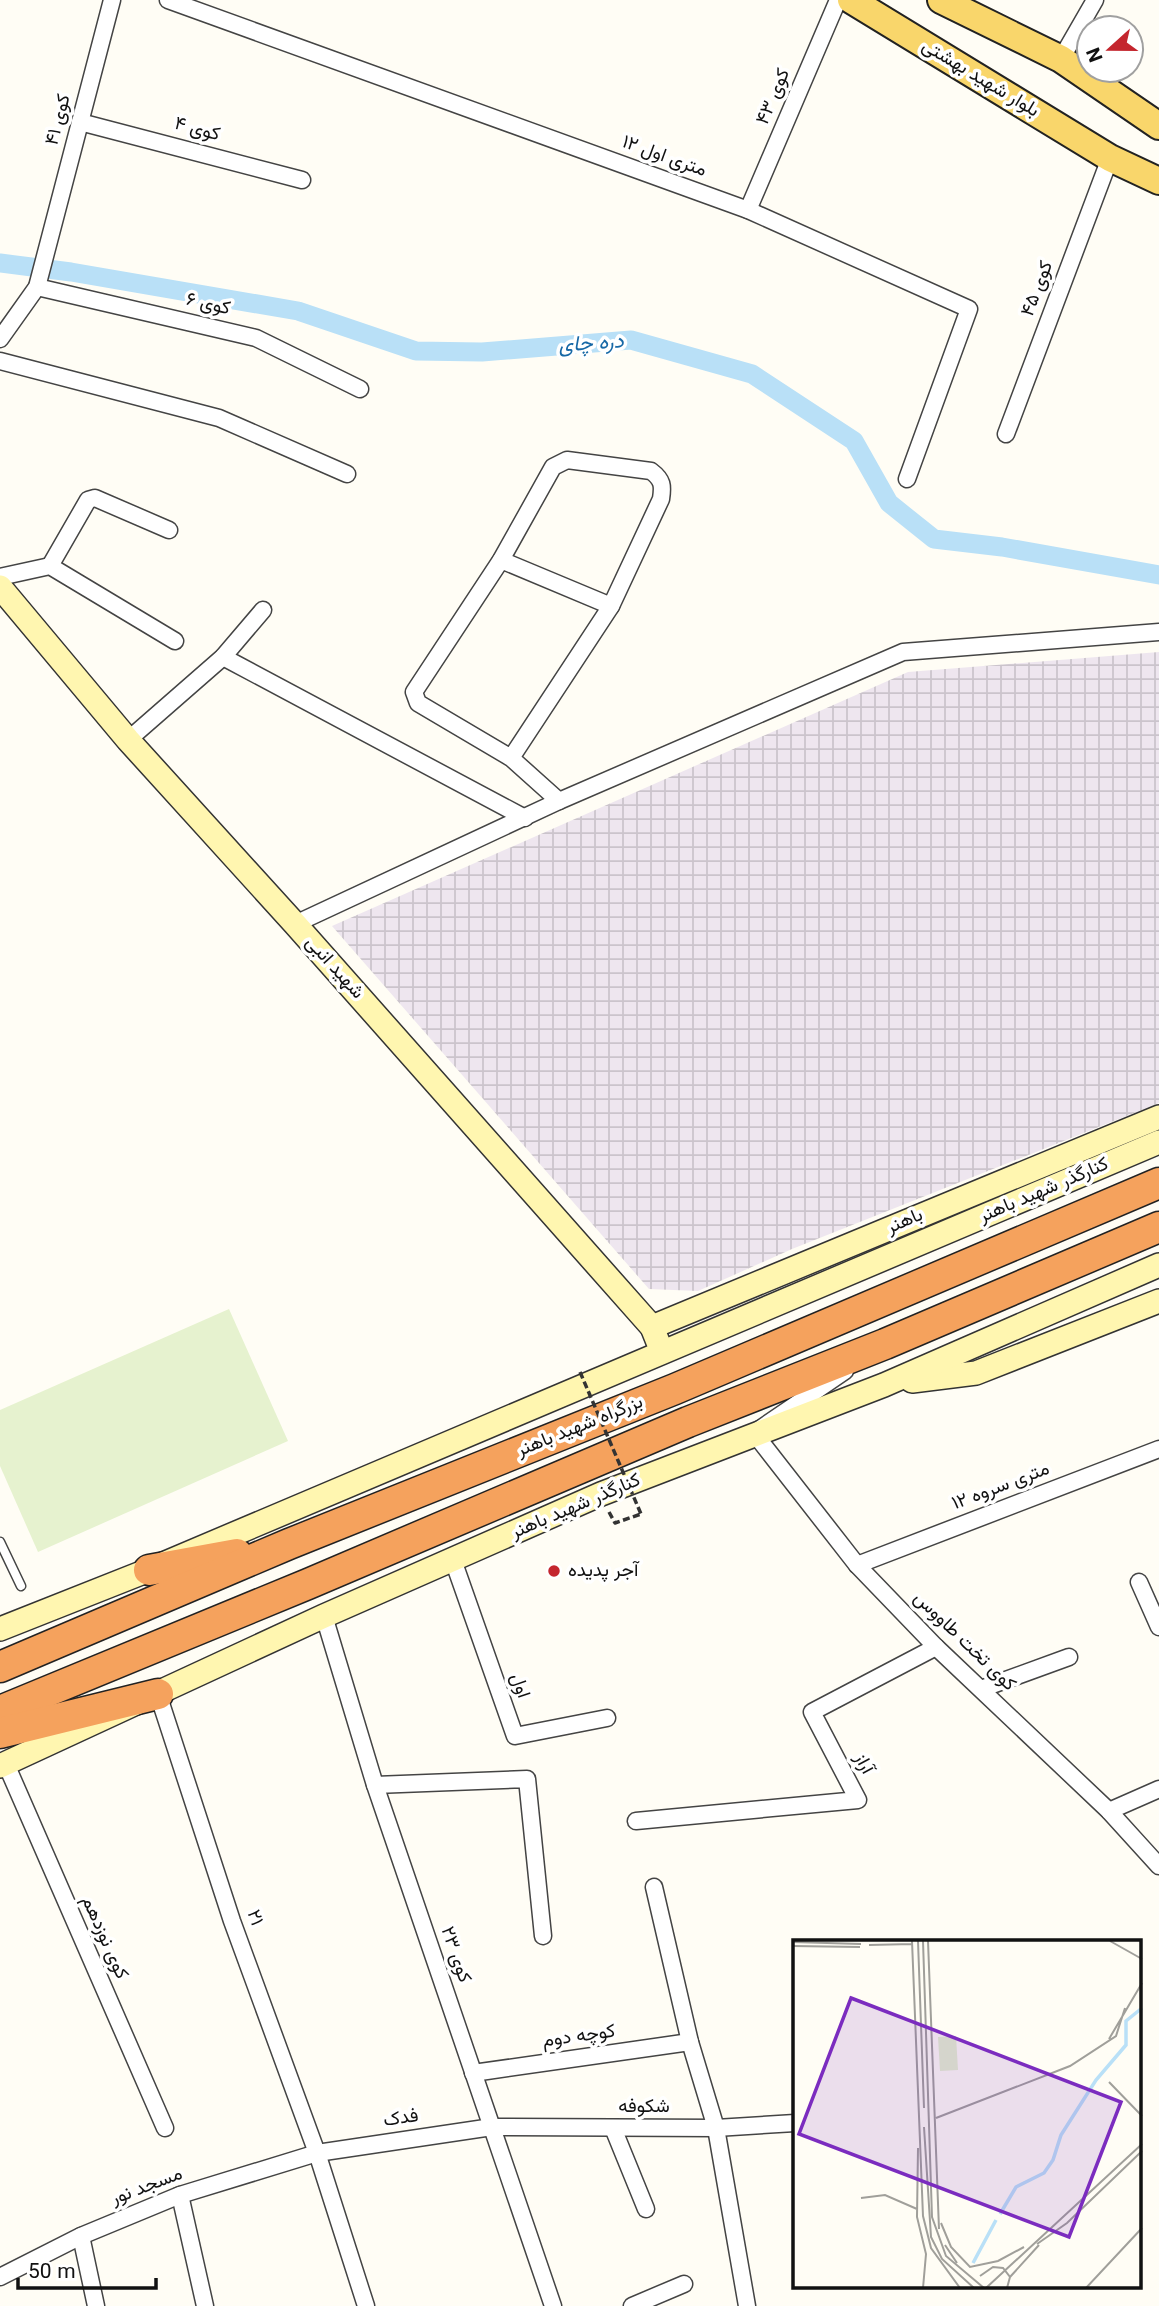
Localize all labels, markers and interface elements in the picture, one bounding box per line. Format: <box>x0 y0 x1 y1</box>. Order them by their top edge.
north arrow <box>1075 14 1145 84</box>
street label: بلوار شهید بهشتی <box>916 32 1044 126</box>
text: N <box>1081 43 1112 66</box>
street label: کوی ۴۳ <box>749 64 799 130</box>
street label: کوی ۴۱ <box>38 91 80 149</box>
street label: کوی ۴ <box>171 110 223 150</box>
street label: ۱۲ متری اول <box>618 128 710 186</box>
street label: کوی ۴۵ <box>1014 257 1062 321</box>
street label: کوی ۶ <box>183 286 233 324</box>
water label: دره چای <box>557 325 626 363</box>
street label: شهید انبی <box>297 930 371 1006</box>
street label: کنارگذر شهید باهنر <box>974 1151 1114 1232</box>
street label: باهنر <box>881 1201 928 1243</box>
street label: بزرگراه شهید باهنر <box>511 1388 648 1466</box>
street label: ۱۲ متری سروه <box>948 1455 1054 1519</box>
street label: کنارگذر شهید باهنر <box>506 1467 646 1548</box>
place label: آجر پدیده <box>568 1557 640 1586</box>
marker: آجر پدیده <box>546 1563 562 1579</box>
street label: کوی تخت طاووس <box>906 1585 1022 1699</box>
street label: اول <box>501 1669 537 1703</box>
street label: آراز <box>845 1747 881 1781</box>
street label: کوی نوزدهم <box>73 1892 135 1984</box>
street label: ۲۱ <box>238 1906 270 1930</box>
street label: کوی ۲۳ <box>432 1923 478 1987</box>
inset map <box>793 1940 1142 2288</box>
street label: کوچه دوم <box>541 2018 617 2056</box>
street label: شکوفه <box>618 2093 670 2122</box>
street label: فدک <box>382 2102 420 2136</box>
street label: مسجد نور <box>106 2160 187 2214</box>
scale bar <box>18 2246 156 2290</box>
text: 50 m <box>28 2256 76 2289</box>

